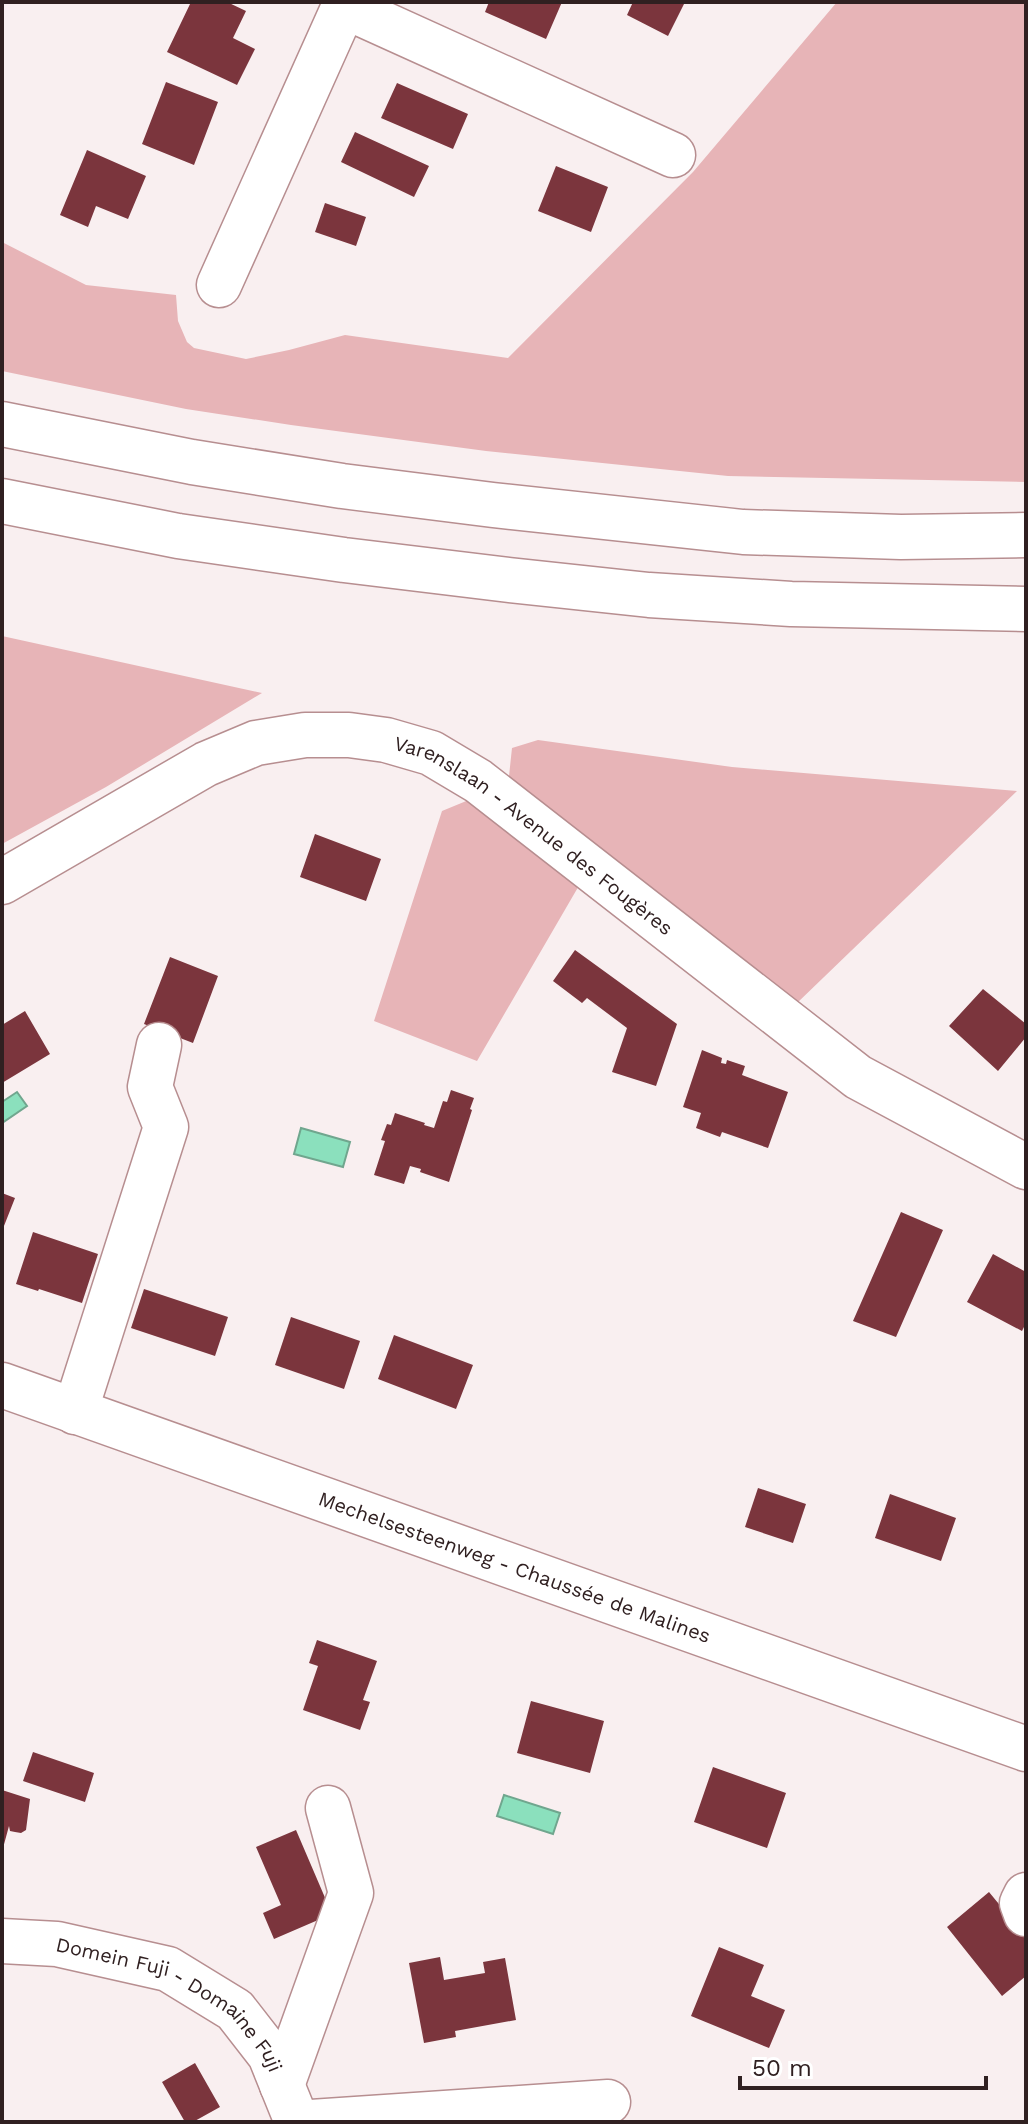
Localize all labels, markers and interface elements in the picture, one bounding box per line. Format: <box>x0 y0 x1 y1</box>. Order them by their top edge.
street label: Varenslaan - Avenue des Fougères <box>391 731 678 940</box>
street label: Mechelsesteenweg - Chaussée de Malines <box>315 1486 714 1648</box>
street label: Domein Fuji - Domaine Fuji <box>54 1932 288 2075</box>
scale bar <box>740 2040 986 2090</box>
text: 50 m <box>752 2054 812 2082</box>

